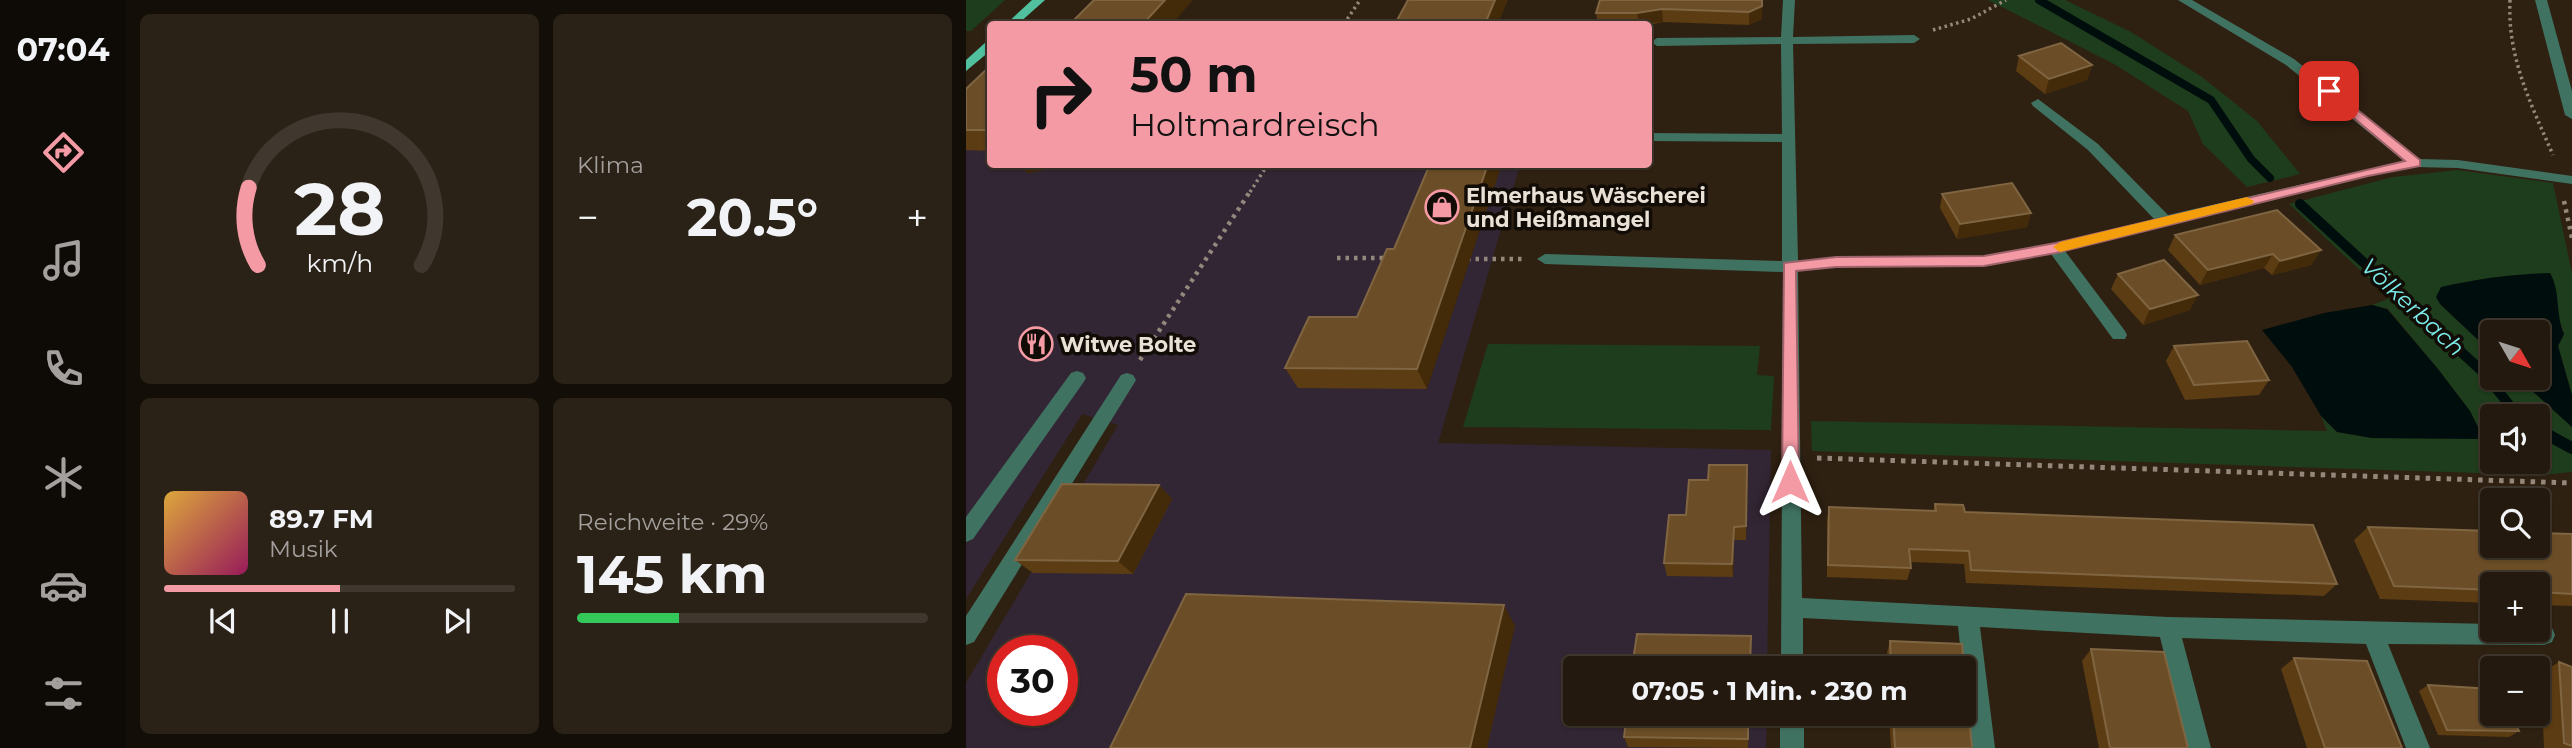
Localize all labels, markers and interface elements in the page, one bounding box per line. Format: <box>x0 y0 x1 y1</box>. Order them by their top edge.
text: 07:04 <box>17 30 109 69</box>
text: 50 m <box>1130 45 1258 104</box>
icon: right <box>1015 49 1106 140</box>
pin <box>2299 61 2359 121</box>
icon: arrive <box>2310 72 2348 110</box>
text: Holtmardreisch <box>1130 105 1380 144</box>
icon: directions <box>39 128 88 177</box>
text: Klima <box>577 151 644 179</box>
text: 28 <box>294 165 385 253</box>
place label: Elmerhaus Wäscherei und Heißmangel <box>1466 183 1706 232</box>
text: 20.5° <box>687 186 818 249</box>
shop icon: Elmerhaus Wäscherei und Heißmangel <box>1423 188 1461 226</box>
text: − <box>577 194 599 241</box>
text: + <box>906 194 928 241</box>
icon: music <box>39 236 88 285</box>
text: km/h <box>306 248 373 278</box>
water label: Völkerbach <box>2356 252 2470 362</box>
north arrow <box>2480 320 2550 390</box>
map controls <box>2480 320 2550 726</box>
restaurant icon: Witwe Bolte <box>1017 325 1055 363</box>
place label: Witwe Bolte <box>1060 332 1196 357</box>
icon: phone <box>39 344 88 393</box>
button: sound <box>2480 404 2550 474</box>
position arrow <box>1753 445 1827 519</box>
icon: climate <box>39 453 88 502</box>
button: search <box>2480 488 2550 558</box>
text: 89.7 FM <box>269 503 374 535</box>
text: Reichweite · 29% <box>577 508 768 536</box>
text: Musik <box>269 535 338 563</box>
text: 145 km <box>577 543 767 606</box>
icon: car <box>39 561 88 610</box>
button: + <box>2480 572 2550 642</box>
icon: previous <box>204 602 242 640</box>
icon: pause <box>321 602 359 640</box>
icon: next <box>438 602 476 640</box>
speed limit sign: 30 <box>987 635 1078 726</box>
button: − <box>2480 656 2550 726</box>
icon: filters <box>39 669 88 718</box>
text: 07:05 · 1 Min. · 230 m <box>1631 675 1908 707</box>

